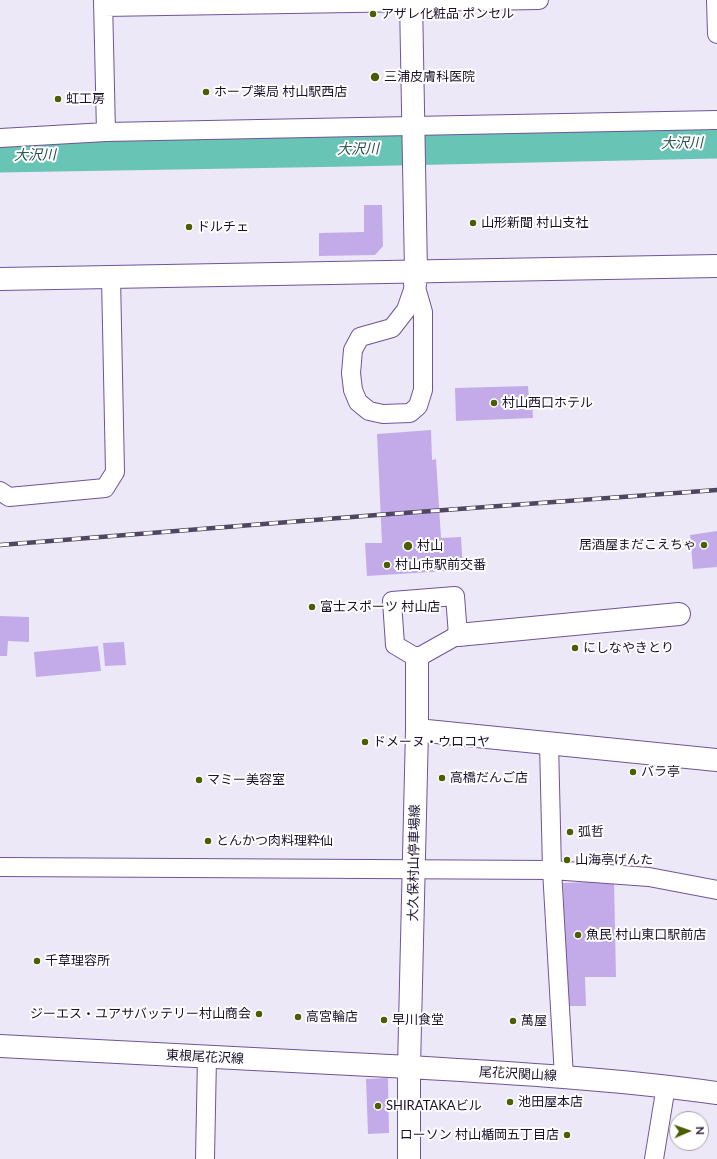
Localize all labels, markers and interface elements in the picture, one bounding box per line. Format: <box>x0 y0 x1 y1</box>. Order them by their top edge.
place label: アザレ化粧品 ポンセル <box>381 6 514 22</box>
marker: アザレ化粧品 ポンセル <box>368 9 378 19</box>
place label: 三浦皮膚科医院 <box>384 69 475 85</box>
marker: 三浦皮膚科医院 <box>369 71 381 83</box>
place label: ホープ薬局 村山駅西店 <box>214 84 347 100</box>
marker: ホープ薬局 村山駅西店 <box>201 87 211 97</box>
place label: 虹工房 <box>66 91 105 107</box>
marker: 虹工房 <box>53 94 63 104</box>
water label: 大沢川 <box>661 134 703 152</box>
water label: 大沢川 <box>337 140 379 158</box>
water label: 大沢川 <box>14 146 56 164</box>
place label: 山形新聞 村山支社 <box>481 215 588 231</box>
marker: 山形新聞 村山支社 <box>468 218 478 228</box>
place label: ドルチェ <box>197 219 249 235</box>
marker: ドルチェ <box>184 222 194 232</box>
place label: 村山西口ホテル <box>502 395 593 411</box>
marker: 村山西口ホテル <box>489 398 499 408</box>
place label: 居酒屋まだこえちゃ <box>579 537 696 553</box>
place label: 村山 <box>417 538 443 554</box>
marker: 村山 <box>402 540 414 552</box>
marker: 居酒屋まだこえちゃ <box>699 540 709 550</box>
place label: 村山市駅前交番 <box>395 557 486 573</box>
marker: 村山市駅前交番 <box>382 560 392 570</box>
place label: 富士スポーツ 村山店 <box>320 599 440 615</box>
marker: 富士スポーツ 村山店 <box>307 602 317 612</box>
place label: にしなやきとり <box>583 640 674 656</box>
marker: にしなやきとり <box>570 643 580 653</box>
place label: ドメーヌ・ウロコヤ <box>373 734 490 750</box>
marker: ドメーヌ・ウロコヤ <box>360 737 370 747</box>
place label: バラ亭 <box>641 764 680 780</box>
marker: バラ亭 <box>628 767 638 777</box>
place label: 高橋だんご店 <box>450 770 528 786</box>
place label: マミー美容室 <box>207 772 285 788</box>
marker: 高橋だんご店 <box>437 773 447 783</box>
marker: マミー美容室 <box>194 775 204 785</box>
street label: 大久保村山停車場線 <box>405 804 423 922</box>
place label: 弧哲 <box>578 824 604 840</box>
marker: 弧哲 <box>565 827 575 837</box>
place label: とんかつ肉料理粋仙 <box>216 833 333 849</box>
marker: とんかつ肉料理粋仙 <box>203 836 213 846</box>
place label: 山海亭げんた <box>575 852 653 868</box>
marker: 山海亭げんた <box>562 855 572 865</box>
place label: 魚民 村山東口駅前店 <box>586 927 706 943</box>
marker: 魚民 村山東口駅前店 <box>573 930 583 940</box>
place label: 千草理容所 <box>45 953 110 969</box>
marker: 千草理容所 <box>32 956 42 966</box>
place label: ジーエス・ユアサバッテリー村山商会 <box>30 1006 251 1022</box>
marker: ジーエス・ユアサバッテリー村山商会 <box>254 1009 264 1019</box>
place label: 高宮輪店 <box>306 1009 358 1025</box>
marker: 高宮輪店 <box>293 1012 303 1022</box>
place label: 早川食堂 <box>392 1012 444 1028</box>
place label: 萬屋 <box>521 1013 547 1029</box>
marker: 早川食堂 <box>379 1015 389 1025</box>
marker: 萬屋 <box>508 1016 518 1026</box>
street label: 東根尾花沢線 <box>166 1047 244 1067</box>
street label: 尾花沢関山線 <box>479 1064 557 1084</box>
place label: 池田屋本店 <box>518 1094 583 1110</box>
marker: 池田屋本店 <box>505 1097 515 1107</box>
place label: SHIRATAKAビル <box>386 1098 482 1114</box>
marker: SHIRATAKAビル <box>373 1101 383 1111</box>
north arrow <box>669 1111 709 1151</box>
text: N <box>694 1126 707 1135</box>
place label: ローソン 村山楯岡五丁目店 <box>400 1127 559 1143</box>
marker: ローソン 村山楯岡五丁目店 <box>562 1130 572 1140</box>

